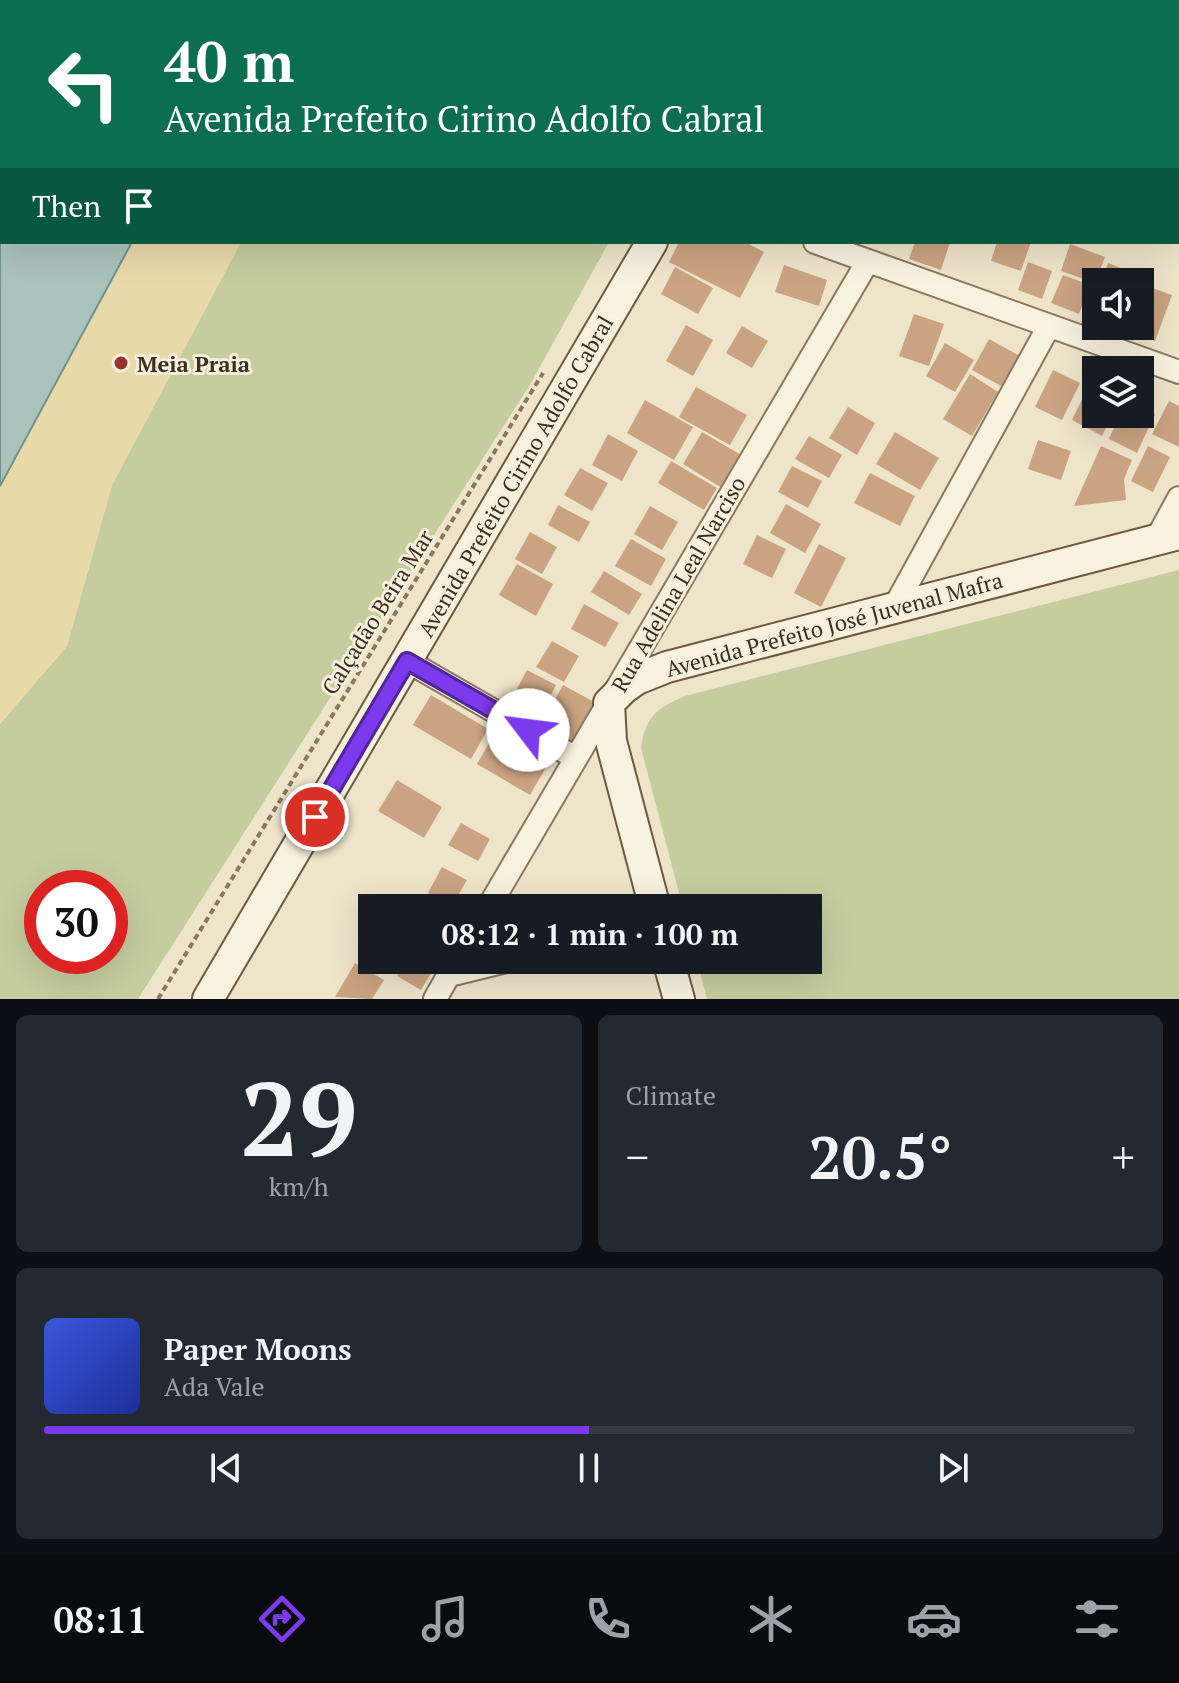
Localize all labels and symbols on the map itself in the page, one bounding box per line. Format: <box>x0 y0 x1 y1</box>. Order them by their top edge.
street label: Avenida Prefeito Cirino Adolfo Cabral <box>411 310 619 642</box>
place label: Meia Praia <box>137 349 250 378</box>
marker: Meia Praia <box>112 354 130 372</box>
street label: Rua Adelina Leal Narciso <box>604 471 752 697</box>
street label: Calçadão Beira Mar <box>315 524 440 700</box>
street label: Avenida Prefeito José Juvenal Mafra <box>662 565 1006 683</box>
position arrow <box>486 688 570 772</box>
pin <box>281 783 349 851</box>
speed limit sign: 30 <box>24 870 128 974</box>

